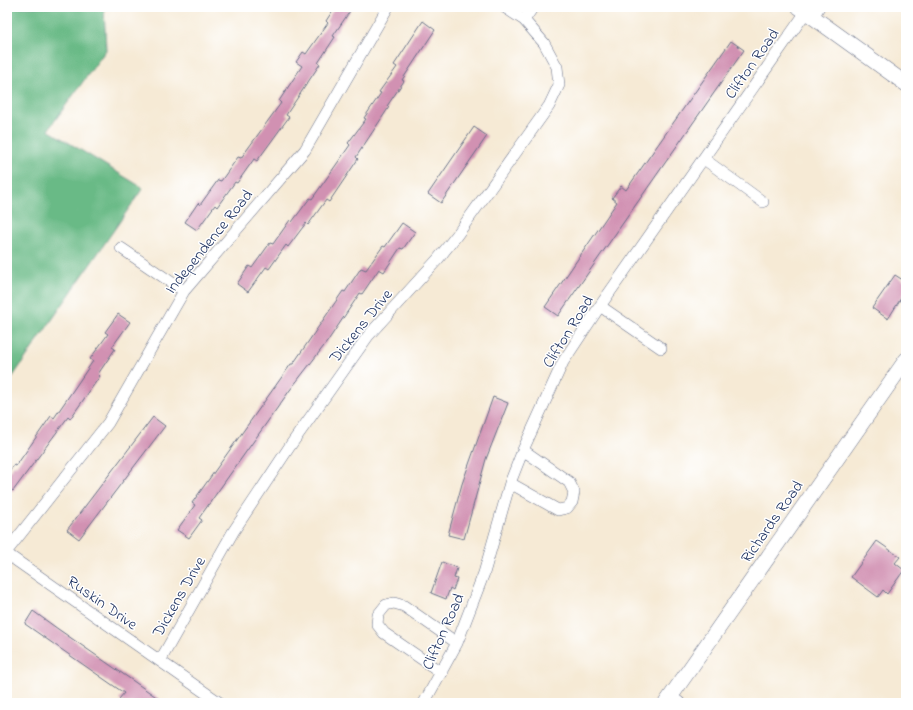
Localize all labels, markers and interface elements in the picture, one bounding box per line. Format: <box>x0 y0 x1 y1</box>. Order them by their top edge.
street label: Clifton Road <box>719 24 786 104</box>
street label: Independence Road <box>160 185 259 300</box>
street label: Dickens Drive <box>323 283 400 369</box>
street label: Clifton Road <box>537 291 600 373</box>
street label: Richards Road <box>735 476 810 568</box>
street label: Dickens Drive <box>146 552 213 643</box>
street label: Ruskin Drive <box>62 570 143 637</box>
street label: Clifton Road <box>416 590 471 674</box>

